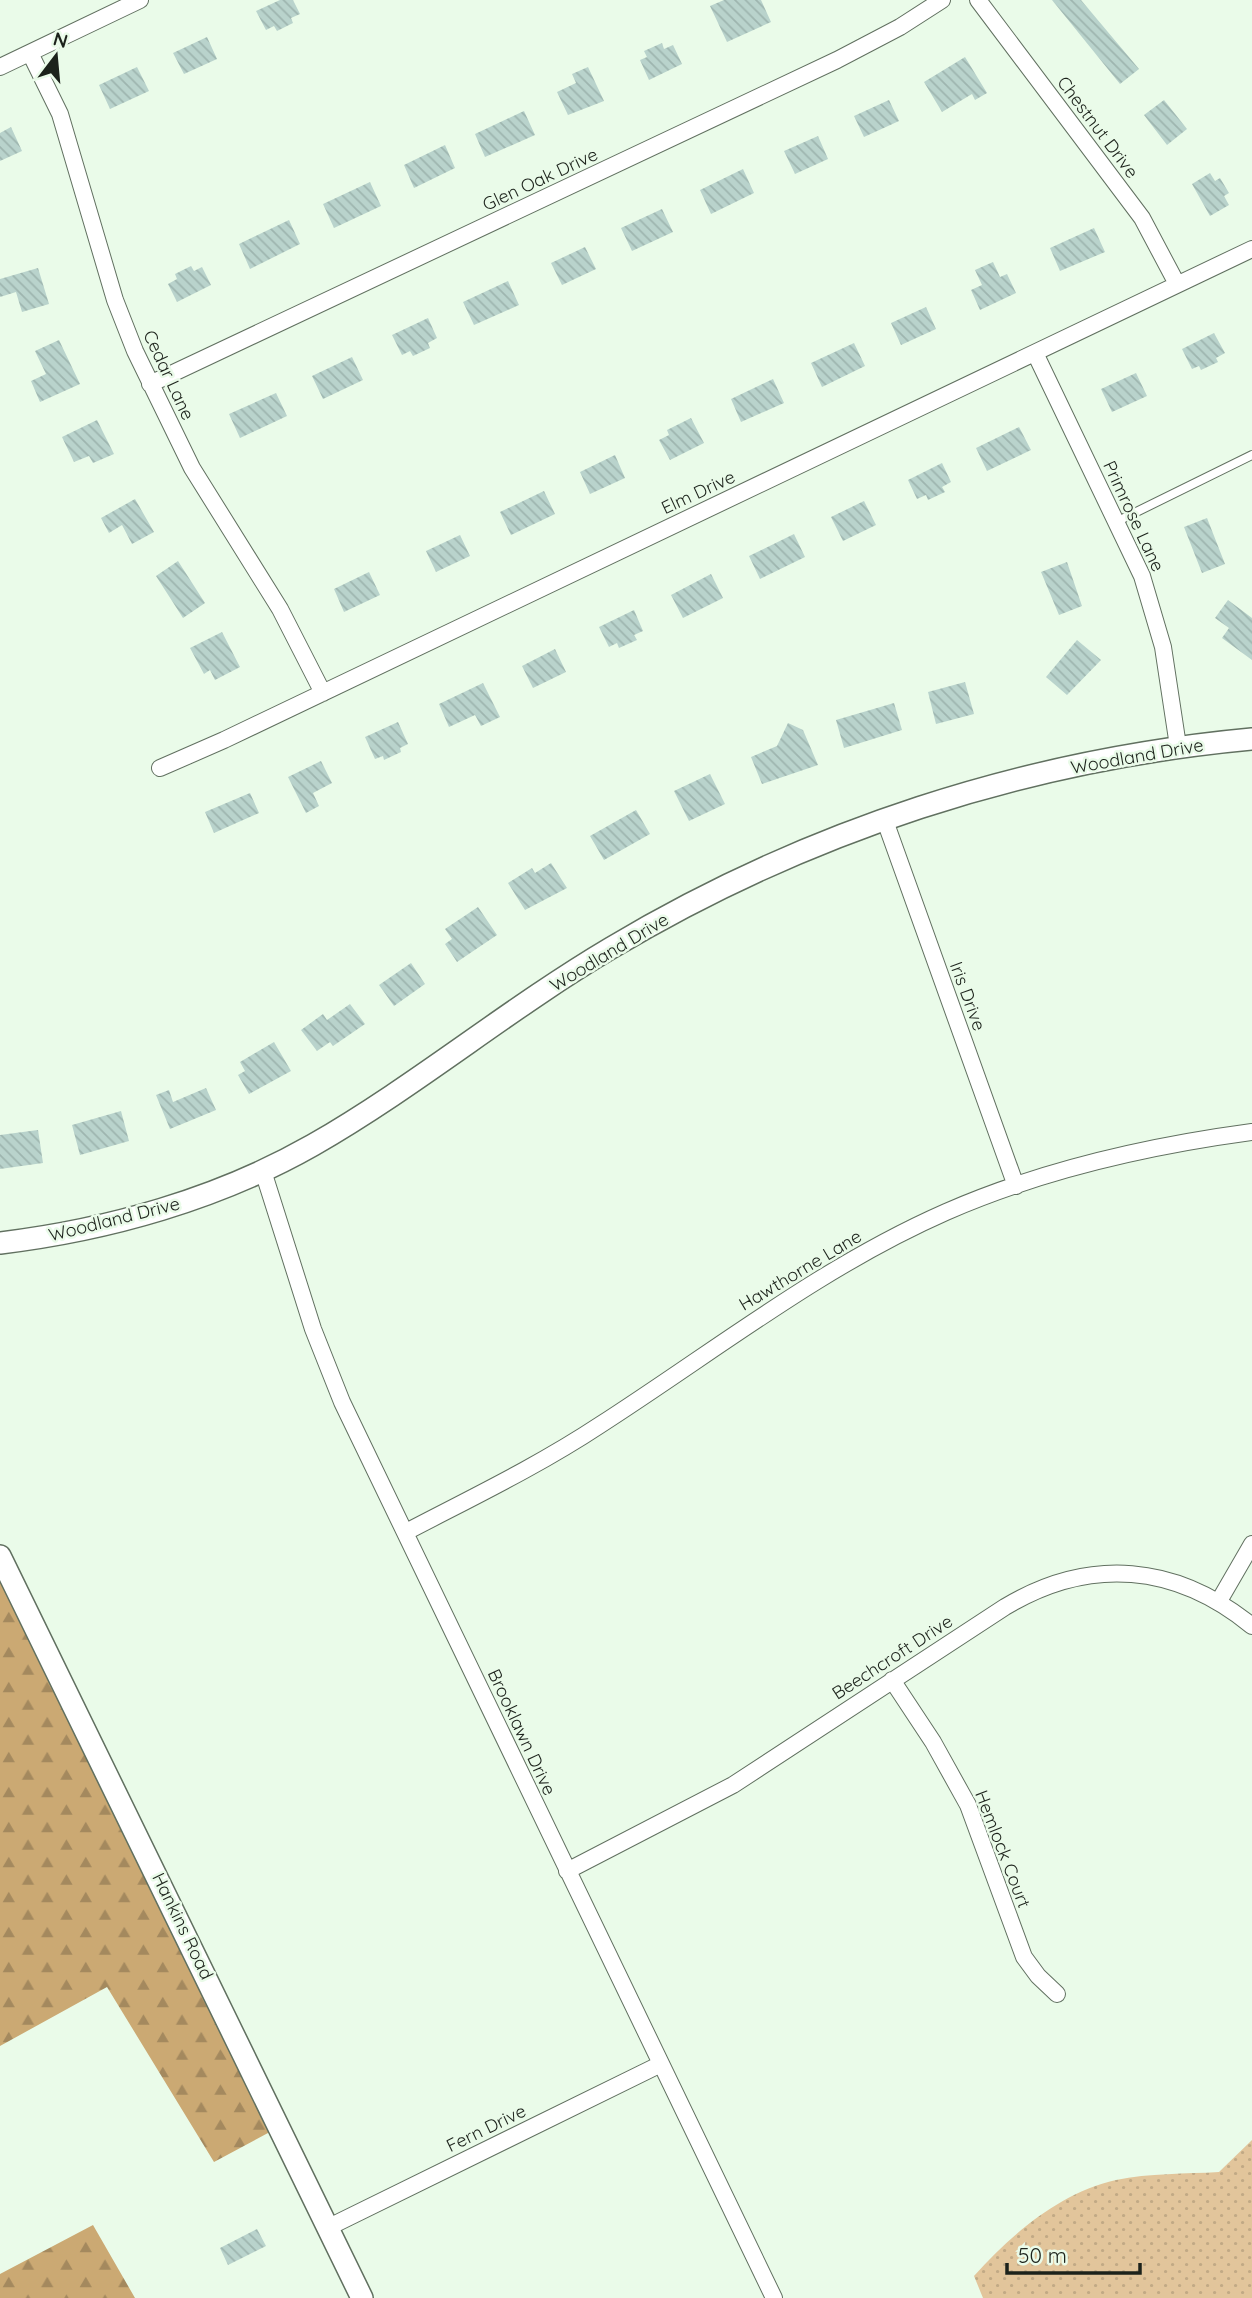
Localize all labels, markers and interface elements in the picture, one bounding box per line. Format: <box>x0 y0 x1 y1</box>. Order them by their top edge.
north arrow <box>21 21 91 91</box>
text: N <box>51 26 71 53</box>
street label: Chestnut Drive <box>1052 71 1144 183</box>
street label: Glen Oak Drive <box>479 142 601 216</box>
street label: Cedar Lane <box>138 326 200 424</box>
street label: Primrose Lane <box>1098 457 1170 575</box>
street label: Elm Drive <box>657 465 739 519</box>
street label: Woodland Drive <box>1069 733 1205 779</box>
street label: Woodland Drive <box>545 908 673 996</box>
street label: Iris Drive <box>945 958 991 1034</box>
street label: Woodland Drive <box>46 1192 182 1246</box>
street label: Hawthorne Lane <box>735 1224 865 1316</box>
street label: Beechcroft Drive <box>827 1609 957 1705</box>
street label: Brooklawn Drive <box>483 1665 561 1799</box>
street label: Hemlock Court <box>970 1787 1036 1911</box>
street label: Hankins Road <box>147 1869 219 1983</box>
street label: Fern Drive <box>442 2099 530 2157</box>
scale bar <box>1007 2232 1140 2276</box>
text: 50 m <box>1018 2242 1067 2268</box>

